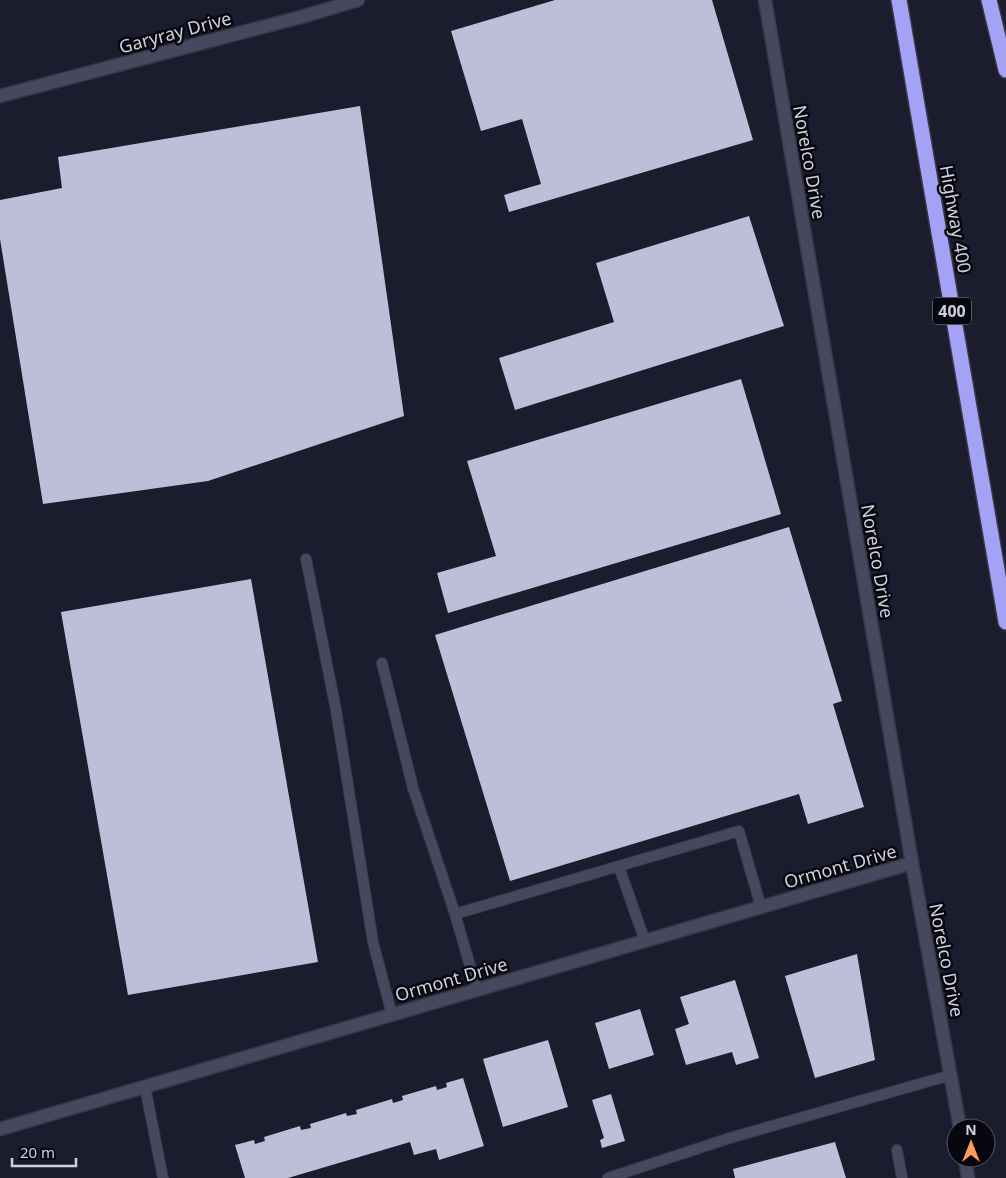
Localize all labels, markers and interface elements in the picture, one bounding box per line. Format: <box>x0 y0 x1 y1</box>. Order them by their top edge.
street label: Garyray Drive <box>116 5 234 59</box>
street label: Norelco Drive <box>788 103 832 221</box>
street label: Highway 400 <box>935 163 977 275</box>
road number: 400 <box>933 298 971 324</box>
street label: Norelco Drive <box>856 502 900 620</box>
street label: Ormont Drive <box>781 838 899 894</box>
street label: Norelco Drive <box>924 901 970 1019</box>
street label: Ormont Drive <box>392 951 510 1007</box>
north arrow <box>946 1118 996 1168</box>
text: N <box>965 1120 977 1139</box>
scale bar <box>12 1136 76 1168</box>
text: 20 m <box>20 1142 55 1162</box>

